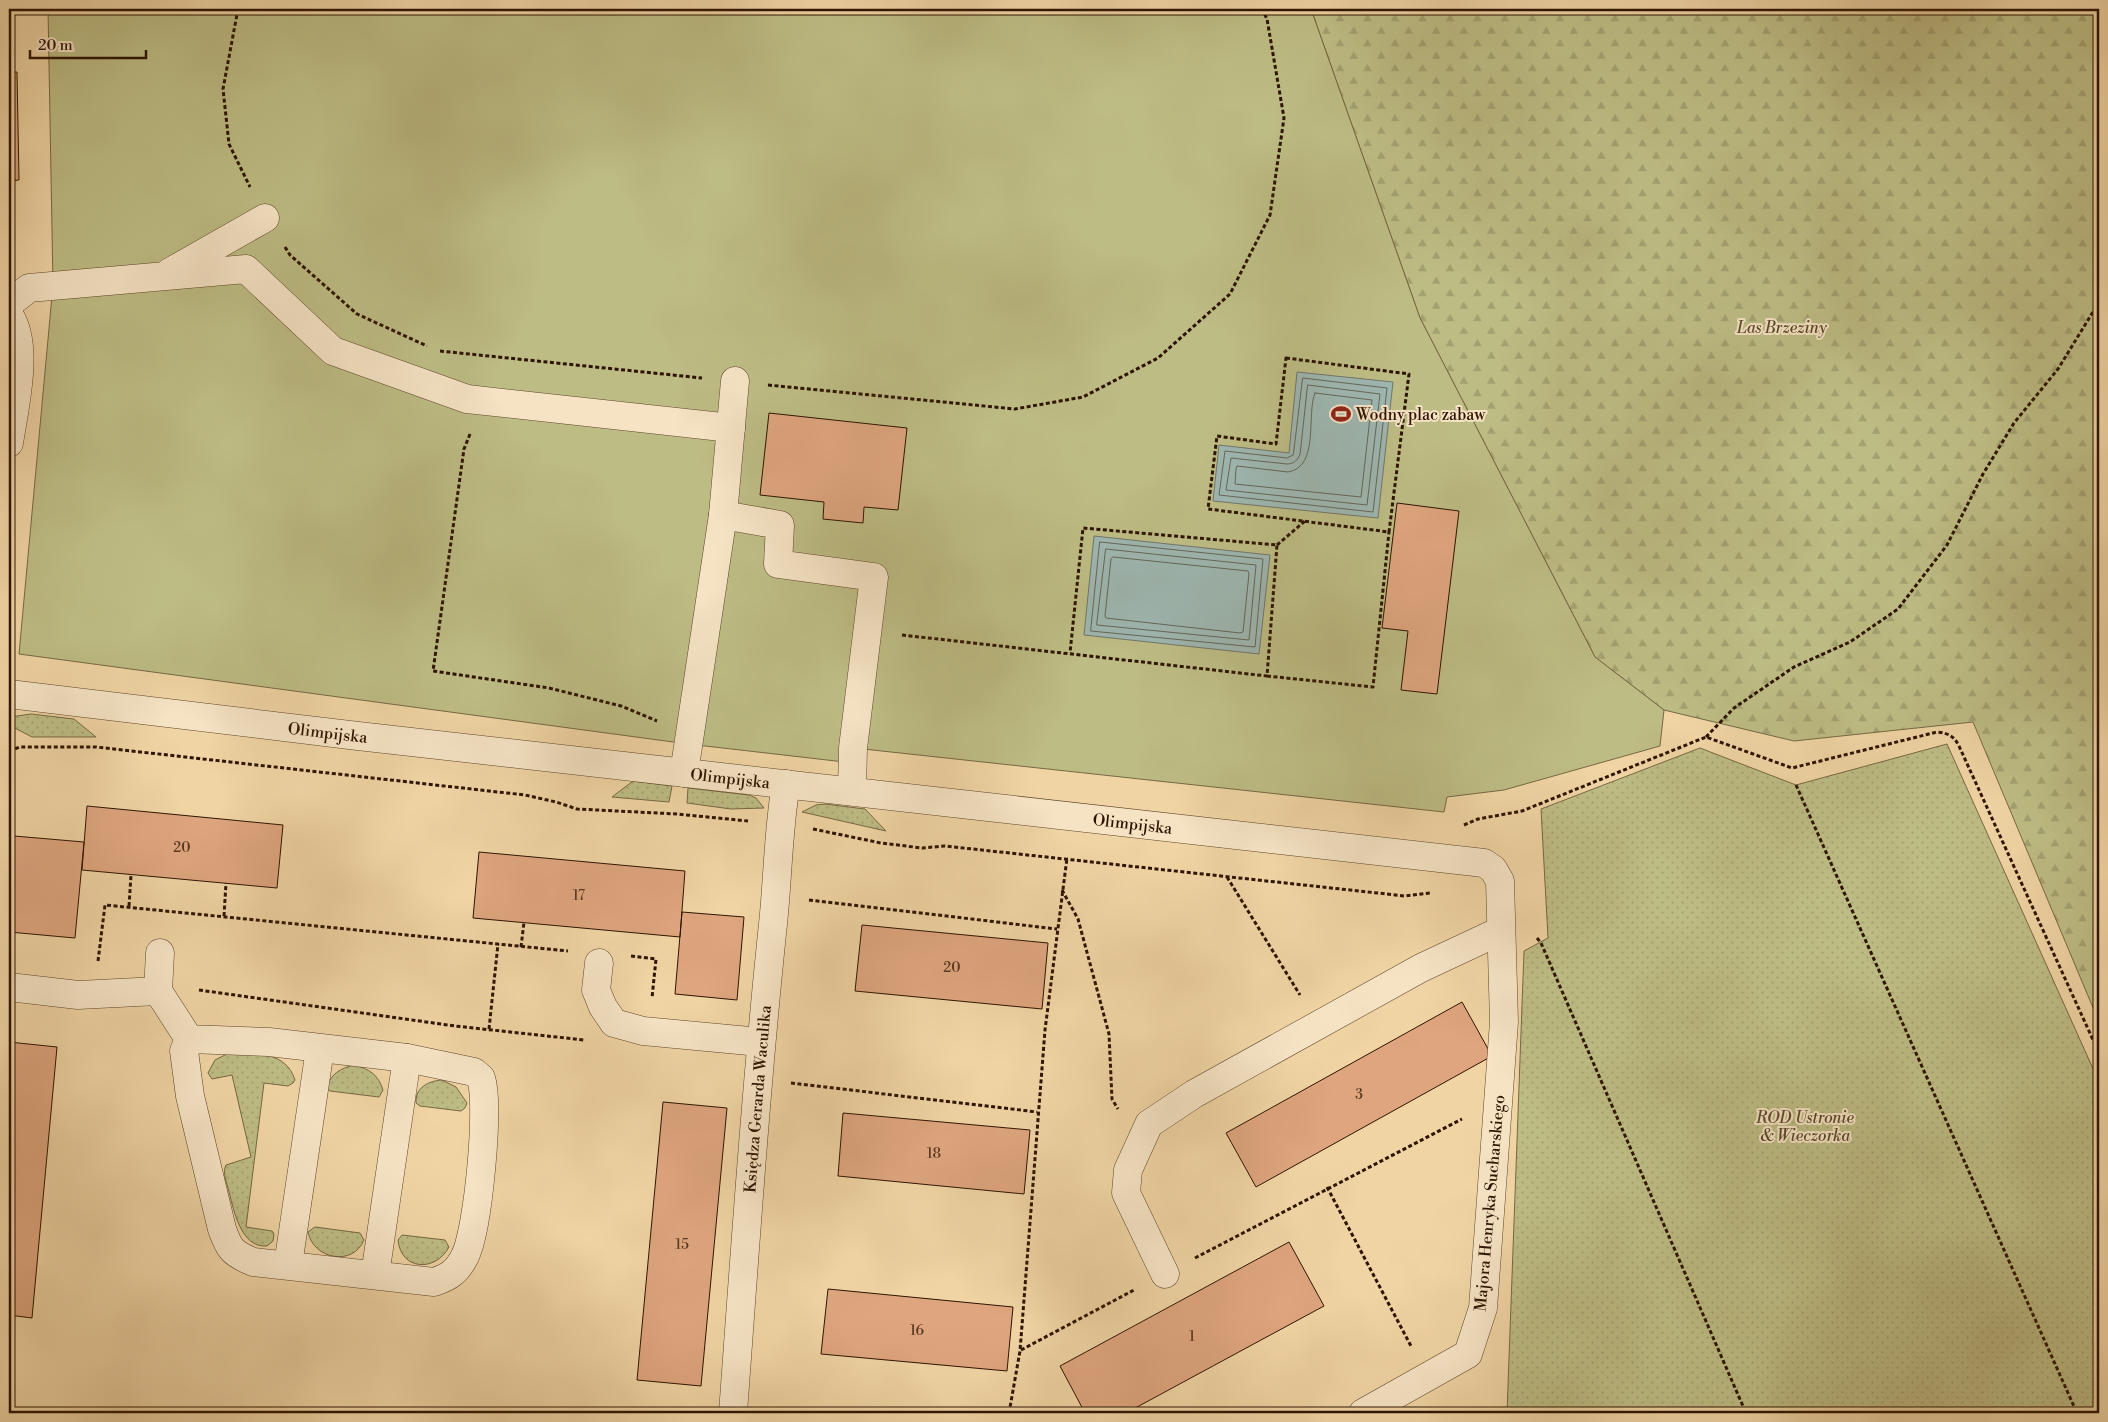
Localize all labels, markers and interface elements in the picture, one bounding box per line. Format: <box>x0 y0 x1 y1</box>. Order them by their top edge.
scale bar <box>30 28 146 60</box>
text: 20 m <box>38 36 73 55</box>
park label: Las Brzeziny <box>1736 318 1827 338</box>
sports icon: Wodny plac zabaw <box>1330 403 1352 425</box>
place label: Wodny plac zabaw <box>1355 405 1486 425</box>
street label: Olimpijska <box>287 719 369 748</box>
street label: Olimpijska <box>689 765 772 793</box>
street label: Olimpijska <box>1092 810 1174 839</box>
house number: 20 <box>173 839 191 857</box>
house number: 17 <box>573 887 585 905</box>
house number: 20 <box>943 959 961 977</box>
street label: Księdza Gerarda Waculika <box>740 1003 776 1194</box>
house number: 3 <box>1355 1086 1363 1104</box>
street label: Majora Henryka Sucharskiego <box>1471 1094 1509 1312</box>
park label: ROD Ustronie & Wieczorka <box>1755 1108 1854 1146</box>
house number: 18 <box>927 1145 941 1163</box>
house number: 15 <box>675 1236 689 1254</box>
house number: 16 <box>910 1322 925 1340</box>
house number: 1 <box>1189 1328 1195 1346</box>

